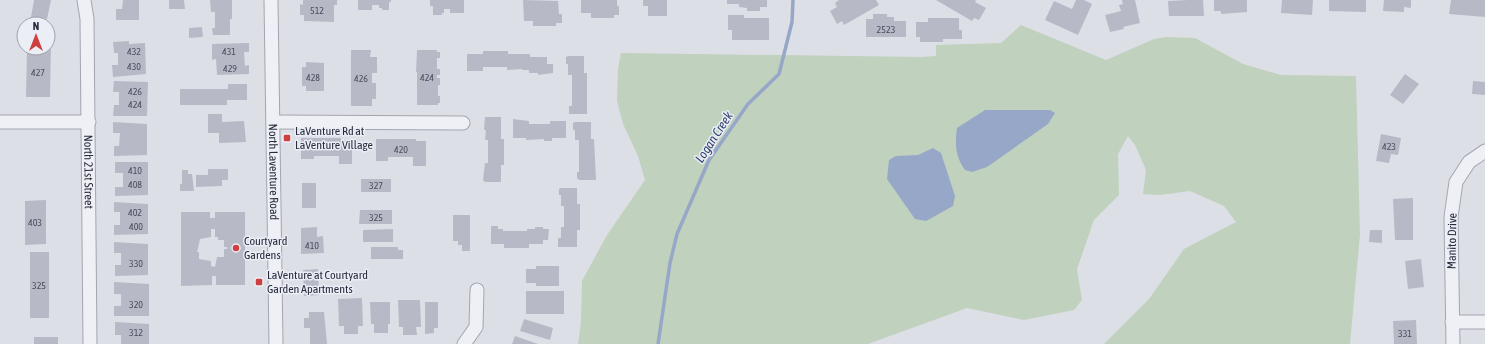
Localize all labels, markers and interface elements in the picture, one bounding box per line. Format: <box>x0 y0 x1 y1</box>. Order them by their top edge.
house number: 512 <box>310 5 324 16</box>
north arrow <box>16 16 56 56</box>
text: N <box>33 20 39 32</box>
house number: 2523 <box>877 24 896 35</box>
house number: 432 <box>127 46 141 57</box>
house number: 431 <box>222 46 236 57</box>
house number: 430 <box>127 61 141 72</box>
house number: 429 <box>223 63 237 74</box>
house number: 427 <box>31 67 45 78</box>
house number: 428 <box>306 72 320 83</box>
house number: 424 <box>420 72 434 83</box>
house number: 426 <box>354 73 368 84</box>
house number: 426 <box>128 86 142 97</box>
house number: 424 <box>128 99 142 110</box>
water label: Logan Creek <box>692 108 736 165</box>
street label: North Laventure Road <box>266 124 281 220</box>
place label: LaVenture Rd at LaVenture Village <box>295 124 373 152</box>
marker: LaVenture Rd at LaVenture Village <box>282 133 292 143</box>
street label: North 21st Street <box>81 135 96 209</box>
house number: 423 <box>1382 141 1396 152</box>
house number: 420 <box>394 144 408 155</box>
house number: 410 <box>128 165 142 176</box>
house number: 408 <box>128 179 142 190</box>
house number: 327 <box>369 180 383 191</box>
house number: 402 <box>128 207 142 218</box>
house number: 325 <box>369 212 383 223</box>
street label: Manito Drive <box>1445 213 1459 269</box>
house number: 403 <box>28 217 42 228</box>
house number: 400 <box>129 221 143 232</box>
place label: Courtyard Gardens <box>244 234 287 262</box>
house number: 410 <box>305 240 319 251</box>
marker: Courtyard Gardens <box>231 243 241 253</box>
house number: 330 <box>129 258 143 269</box>
place label: LaVenture at Courtyard Garden Apartments <box>267 268 368 296</box>
marker: LaVenture at Courtyard Garden Apartments <box>254 277 264 287</box>
house number: 325 <box>32 280 46 291</box>
house number: 320 <box>129 299 143 310</box>
house number: 312 <box>129 327 143 338</box>
house number: 331 <box>1398 328 1412 339</box>

